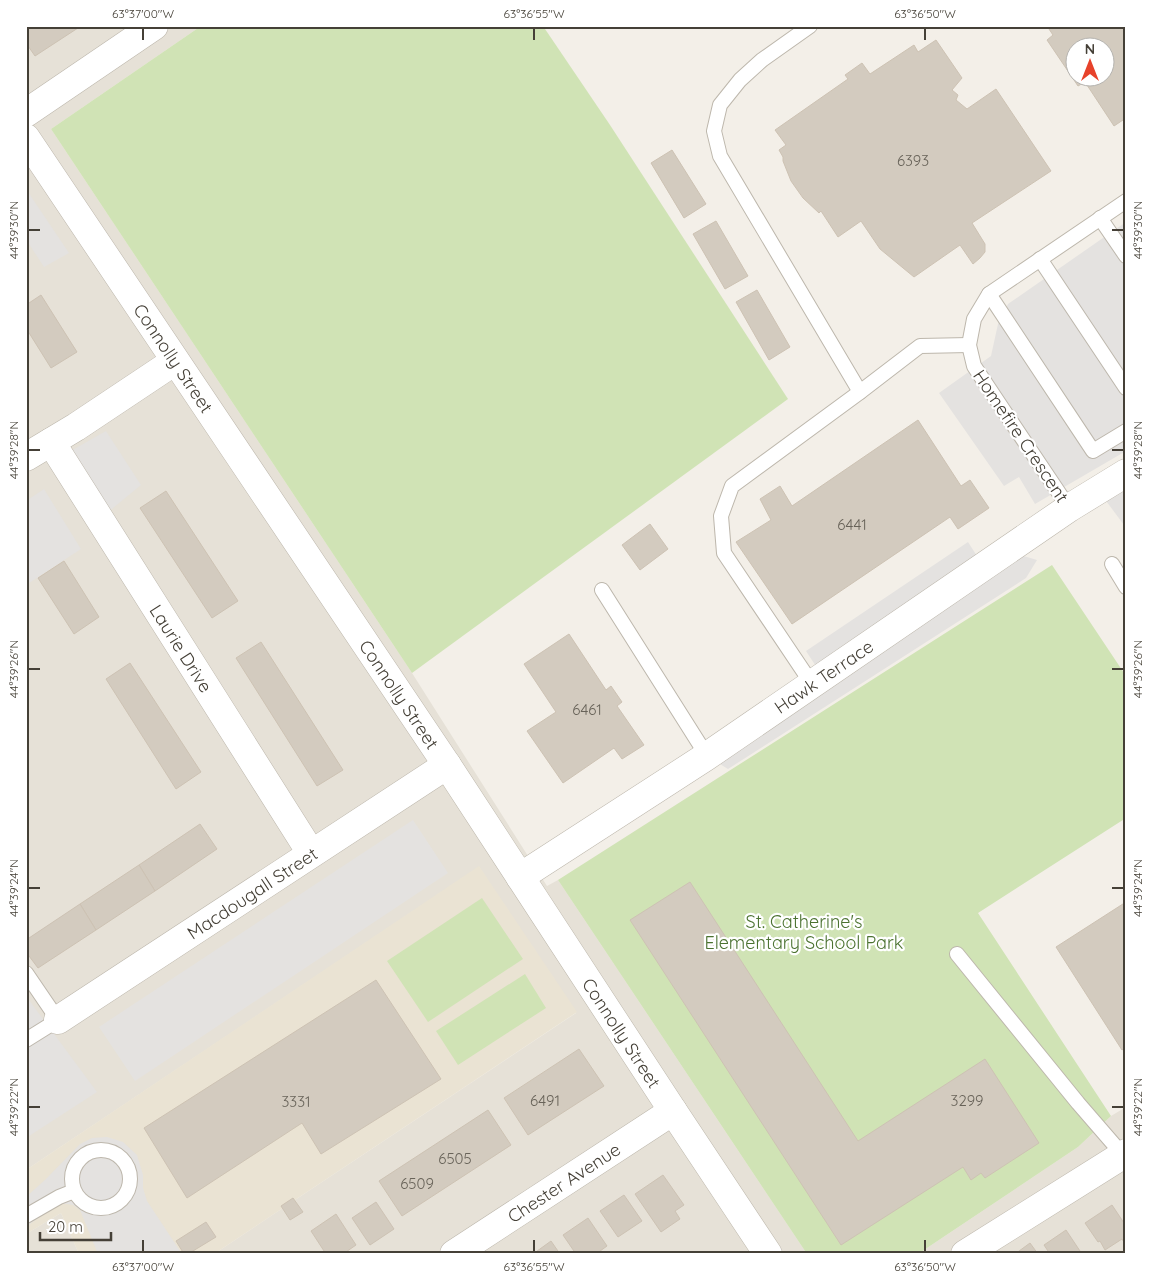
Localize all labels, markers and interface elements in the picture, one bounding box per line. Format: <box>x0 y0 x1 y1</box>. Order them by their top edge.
text: 63°37'00"W <box>112 6 174 21</box>
text: 63°36'55"W <box>503 6 565 21</box>
text: 63°36'50"W <box>894 6 956 21</box>
north arrow <box>1064 38 1114 88</box>
text: N <box>1085 40 1095 58</box>
house number: 6393 <box>897 151 929 170</box>
text: 44°39'30"N <box>6 201 21 259</box>
text: 44°39'30"N <box>1130 201 1145 259</box>
street label: Connolly Street <box>129 299 219 417</box>
street label: Homefire Crescent <box>968 365 1074 507</box>
text: 44°39'28"N <box>6 421 21 479</box>
text: 44°39'28"N <box>1130 421 1145 479</box>
house number: 6441 <box>837 515 867 534</box>
street label: Laurie Drive <box>145 600 218 697</box>
street label: Hawk Terrace <box>770 634 877 718</box>
street label: Connolly Street <box>355 635 444 753</box>
text: 44°39'26"N <box>6 640 21 698</box>
text: 44°39'26"N <box>1130 640 1145 698</box>
house number: 6461 <box>572 700 602 719</box>
street label: Macdougall Street <box>182 842 322 944</box>
text: 44°39'24"N <box>6 859 21 917</box>
text: 44°39'24"N <box>1130 859 1145 917</box>
park label: St. Catherine's Elementary School Park <box>705 910 904 954</box>
street label: Connolly Street <box>578 973 666 1092</box>
text: 44°39'22"N <box>6 1078 21 1136</box>
text: 44°39'22"N <box>1130 1078 1145 1136</box>
house number: 6491 <box>530 1091 560 1110</box>
house number: 3299 <box>951 1091 983 1110</box>
house number: 3331 <box>281 1092 311 1111</box>
street label: Chester Avenue <box>503 1137 625 1228</box>
house number: 6505 <box>438 1149 472 1168</box>
house number: 6509 <box>400 1174 434 1193</box>
scale bar <box>40 1210 111 1242</box>
text: 20 m <box>48 1217 83 1236</box>
text: 63°37'00"W <box>112 1259 174 1274</box>
text: 63°36'55"W <box>503 1259 565 1274</box>
text: 63°36'50"W <box>894 1259 956 1274</box>

